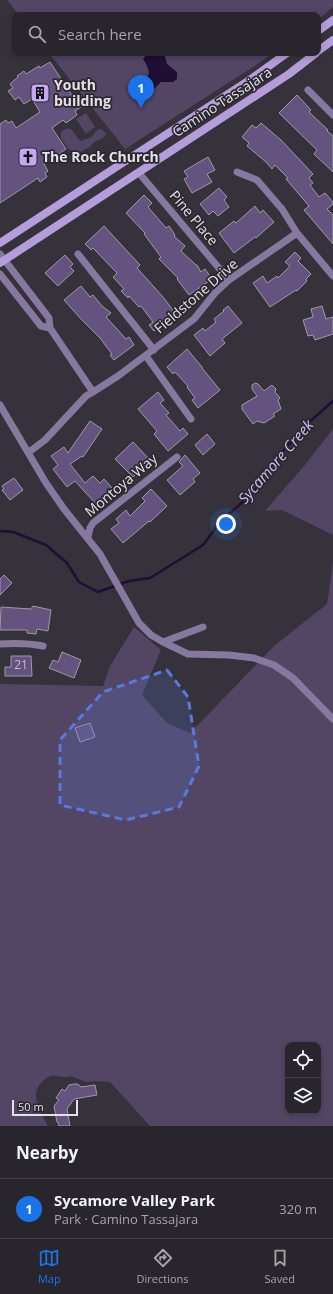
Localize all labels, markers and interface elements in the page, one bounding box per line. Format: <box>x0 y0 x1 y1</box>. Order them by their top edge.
search box <box>12 12 321 56</box>
icon: search <box>26 23 48 45</box>
text: Search here <box>58 24 142 44</box>
street label: Camino Tassajara <box>168 62 275 141</box>
place label: Youth building <box>54 75 111 110</box>
pin: 1 <box>128 75 154 108</box>
building icon: Youth building <box>29 82 51 104</box>
church icon: The Rock Church <box>17 146 39 168</box>
place label: The Rock Church <box>42 147 159 166</box>
street label: Pine Place <box>166 186 223 249</box>
street label: Fieldstone Drive <box>150 254 242 337</box>
water label: Sycamore Creek <box>233 414 318 508</box>
street label: Montoya Way <box>80 448 162 521</box>
your location <box>216 514 236 534</box>
house number: 21 <box>14 656 28 673</box>
map controls <box>285 1042 321 1114</box>
button: locate <box>285 1042 321 1078</box>
button: layers <box>285 1078 321 1114</box>
scale bar <box>12 1098 78 1117</box>
text: 50 m <box>18 1099 44 1114</box>
text: Nearby <box>16 1141 78 1164</box>
text: Sycamore Valley Park <box>54 1190 215 1210</box>
text: 1 <box>25 1200 33 1218</box>
text: 320 m <box>279 1200 317 1218</box>
text: Park · Camino Tassajara <box>54 1210 198 1228</box>
tab: Map <box>38 1247 61 1286</box>
tab: Directions <box>137 1247 189 1286</box>
tab: Saved <box>264 1247 295 1286</box>

